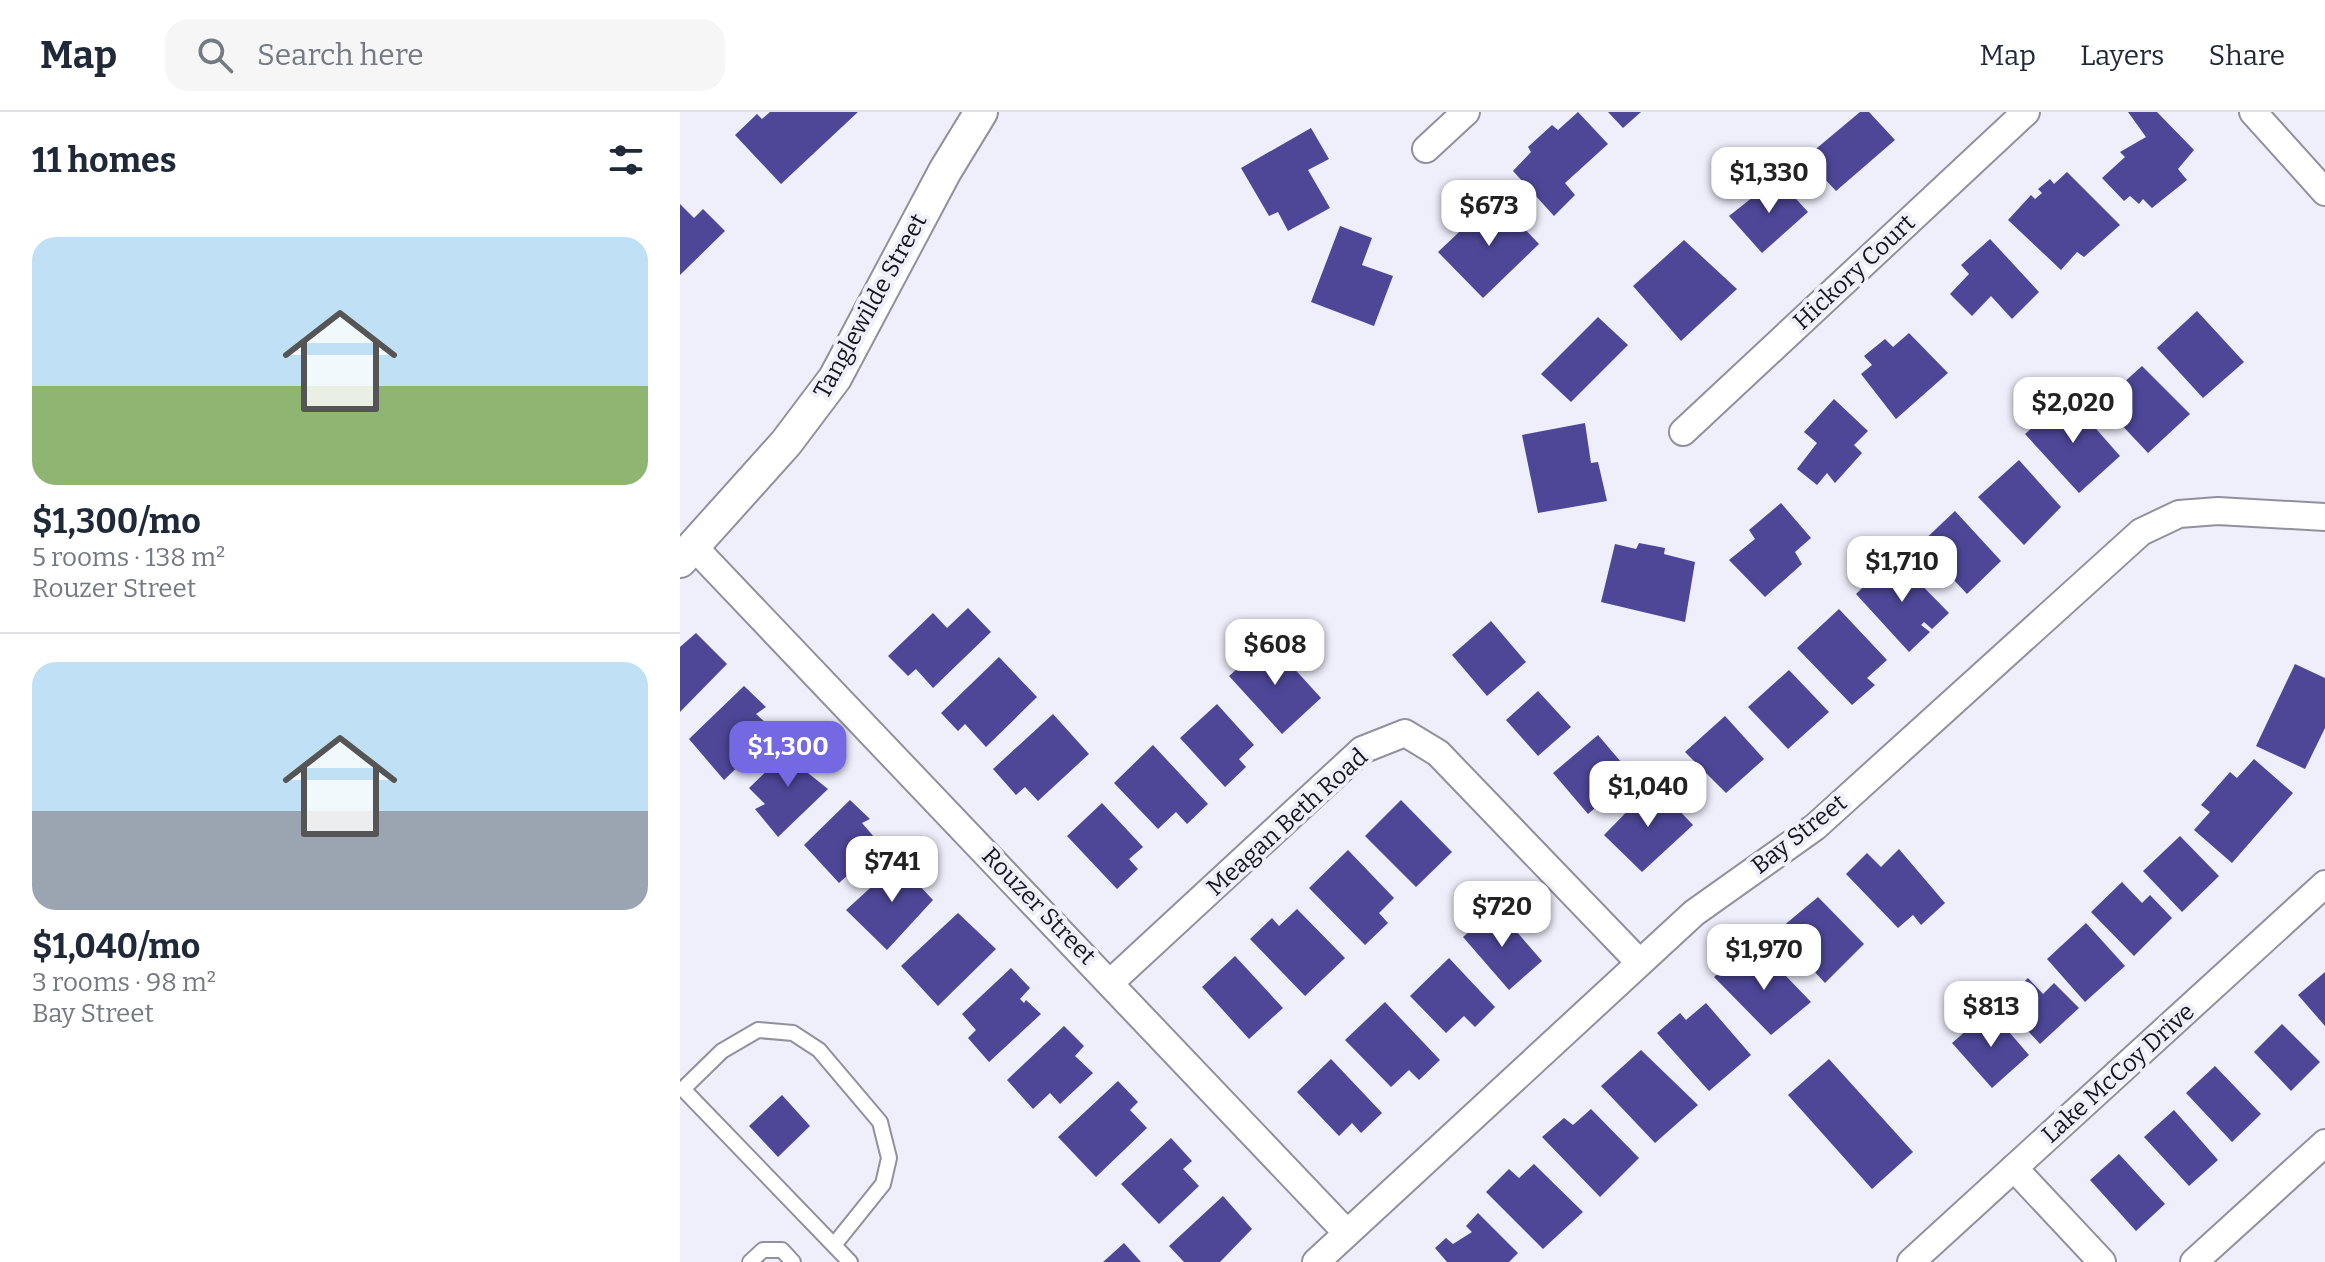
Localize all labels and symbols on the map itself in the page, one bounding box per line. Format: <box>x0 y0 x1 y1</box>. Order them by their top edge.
pin: $1,330 <box>1704 147 1834 215</box>
pin: $673 <box>1442 180 1536 248</box>
street label: Hickory Court <box>1787 208 1921 335</box>
street label: Tanglewilde Street <box>808 209 932 403</box>
pin: $2,020 <box>2008 377 2138 445</box>
pin: $1,710 <box>1837 536 1967 604</box>
pin: $608 <box>1228 619 1322 687</box>
pin: $1,300 <box>723 721 853 789</box>
street label: Meagan Beth Road <box>1201 743 1373 901</box>
pin: $1,040 <box>1583 761 1713 829</box>
street label: Bay Street <box>1746 788 1852 880</box>
pin: $741 <box>845 836 939 904</box>
street label: Rouzer Street <box>976 842 1102 970</box>
pin: $720 <box>1455 881 1549 949</box>
pin: $1,970 <box>1699 924 1829 992</box>
pin: $813 <box>1944 981 2038 1049</box>
street label: Lake McCoy Drive <box>2036 997 2200 1149</box>

